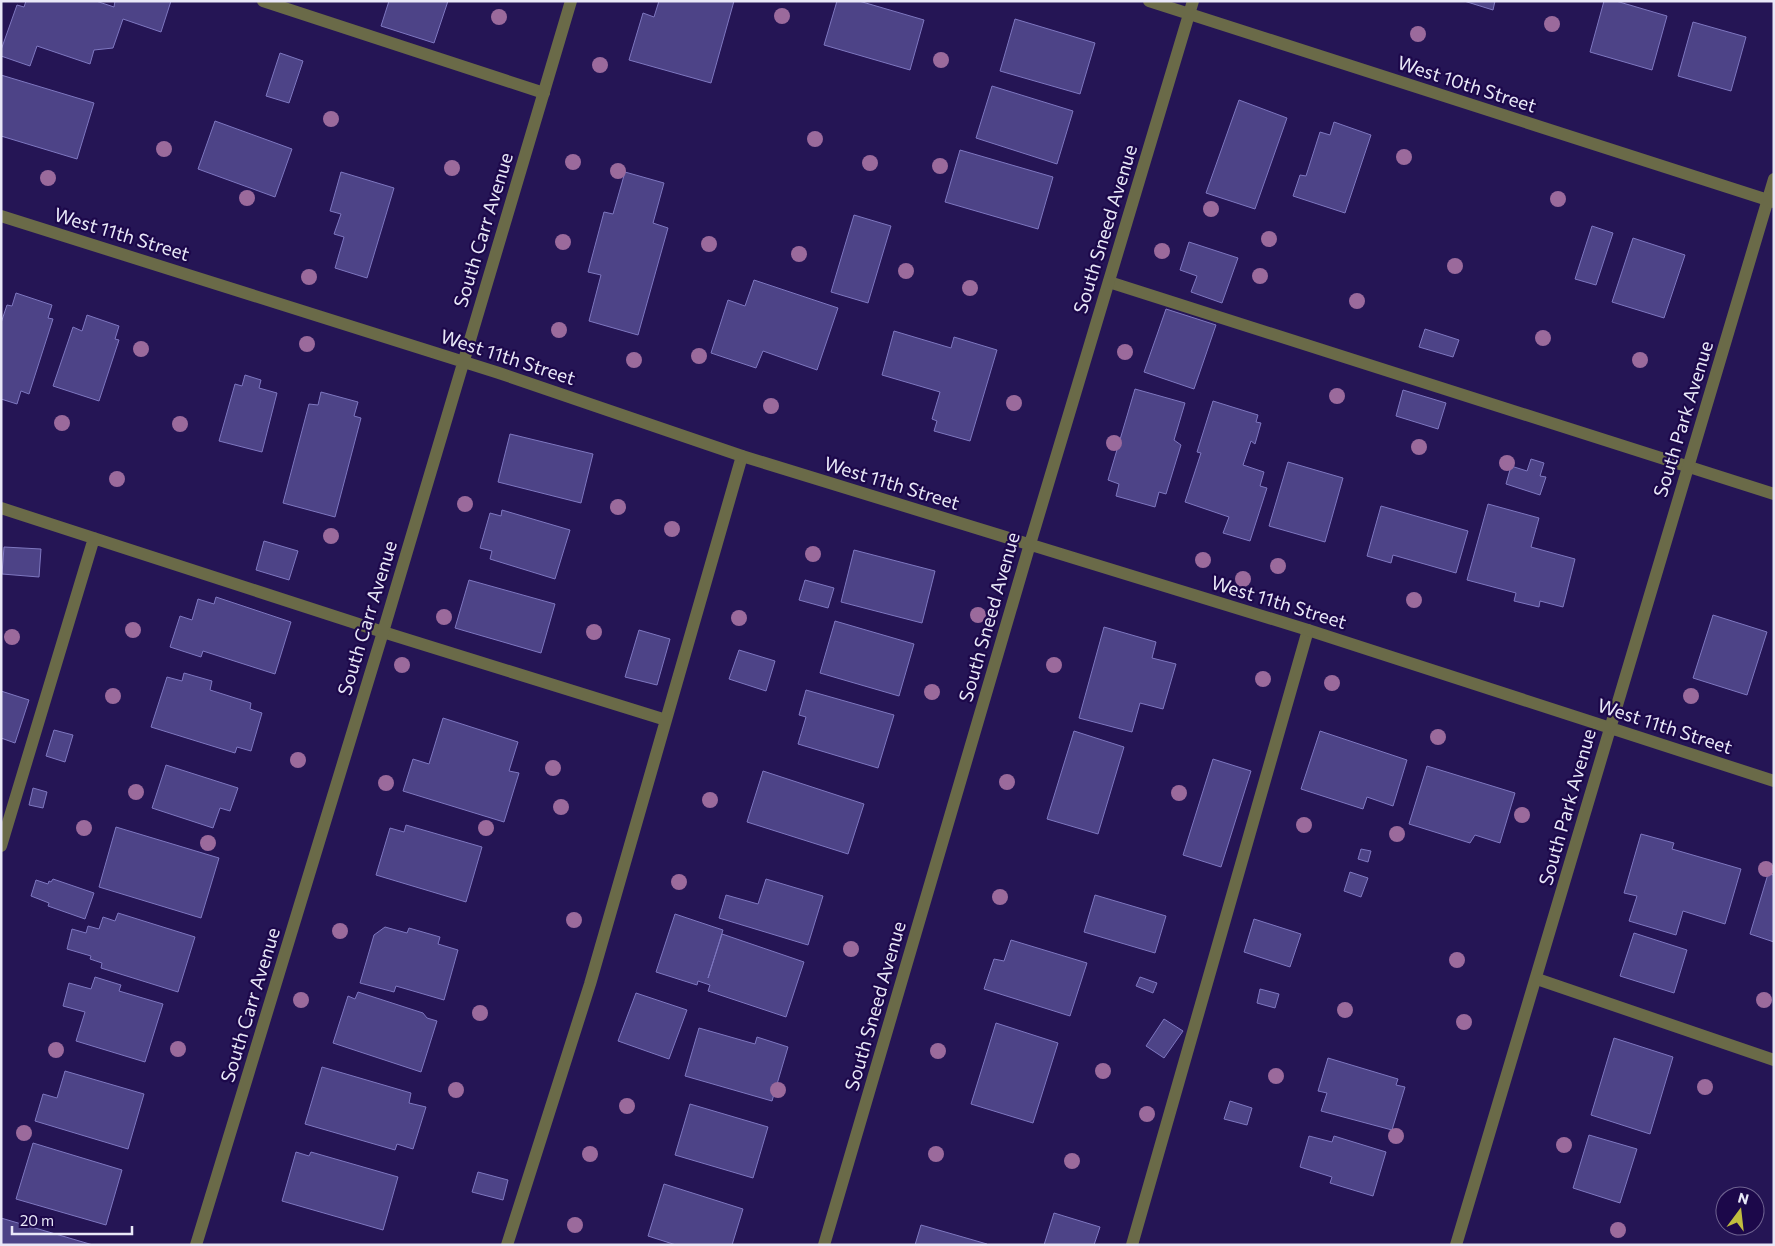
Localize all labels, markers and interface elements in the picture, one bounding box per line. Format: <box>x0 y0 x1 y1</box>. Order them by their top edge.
street label: West 10th Street <box>1395 50 1540 117</box>
street label: South Sneed Avenue <box>1068 142 1141 316</box>
street label: South Carr Avenue <box>448 150 517 310</box>
street label: West 11th Street <box>52 202 193 265</box>
street label: West 11th Street <box>438 324 579 389</box>
street label: South Park Avenue <box>1648 338 1717 500</box>
street label: West 11th Street <box>822 451 963 514</box>
street label: South Sneed Avenue <box>953 529 1024 704</box>
street label: South Carr Avenue <box>332 538 401 698</box>
street label: West 11th Street <box>1209 570 1350 633</box>
street label: West 11th Street <box>1595 693 1736 758</box>
street label: South Park Avenue <box>1533 726 1600 888</box>
street label: South Sneed Avenue <box>839 918 910 1093</box>
street label: South Carr Avenue <box>215 925 284 1085</box>
north arrow <box>1715 1186 1765 1236</box>
text: N <box>1736 1188 1751 1208</box>
scale bar <box>12 1204 132 1236</box>
text: 20 m <box>20 1211 54 1229</box>

